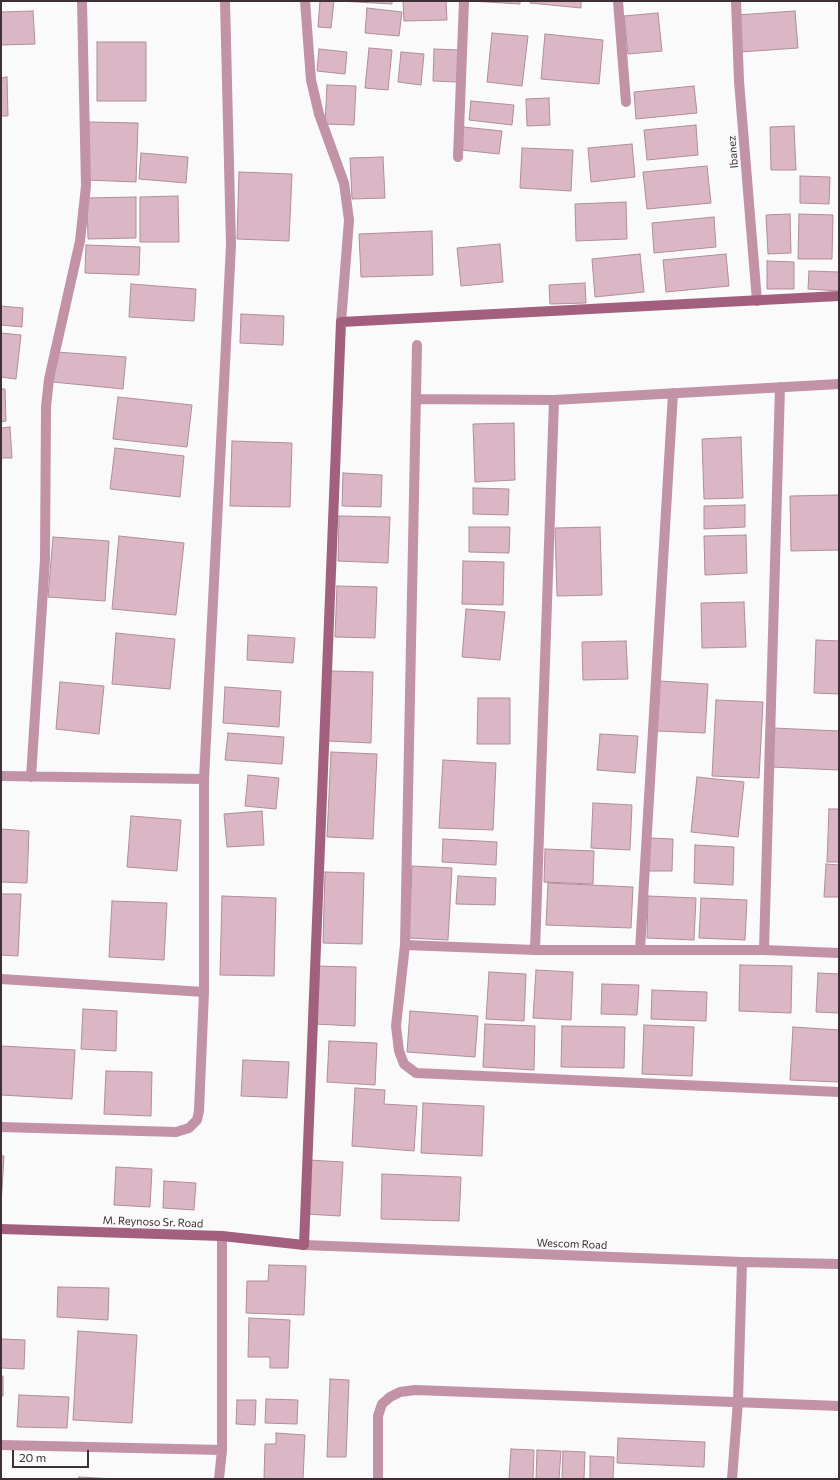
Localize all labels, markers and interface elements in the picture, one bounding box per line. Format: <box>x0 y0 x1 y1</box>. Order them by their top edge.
street label: Ibanez <box>725 135 741 169</box>
street label: M. Reynoso Sr. Road <box>102 1214 204 1230</box>
street label: Wescom Road <box>536 1236 608 1252</box>
scale bar <box>14 1442 91 1468</box>
text: 20 m <box>19 1450 46 1464</box>

